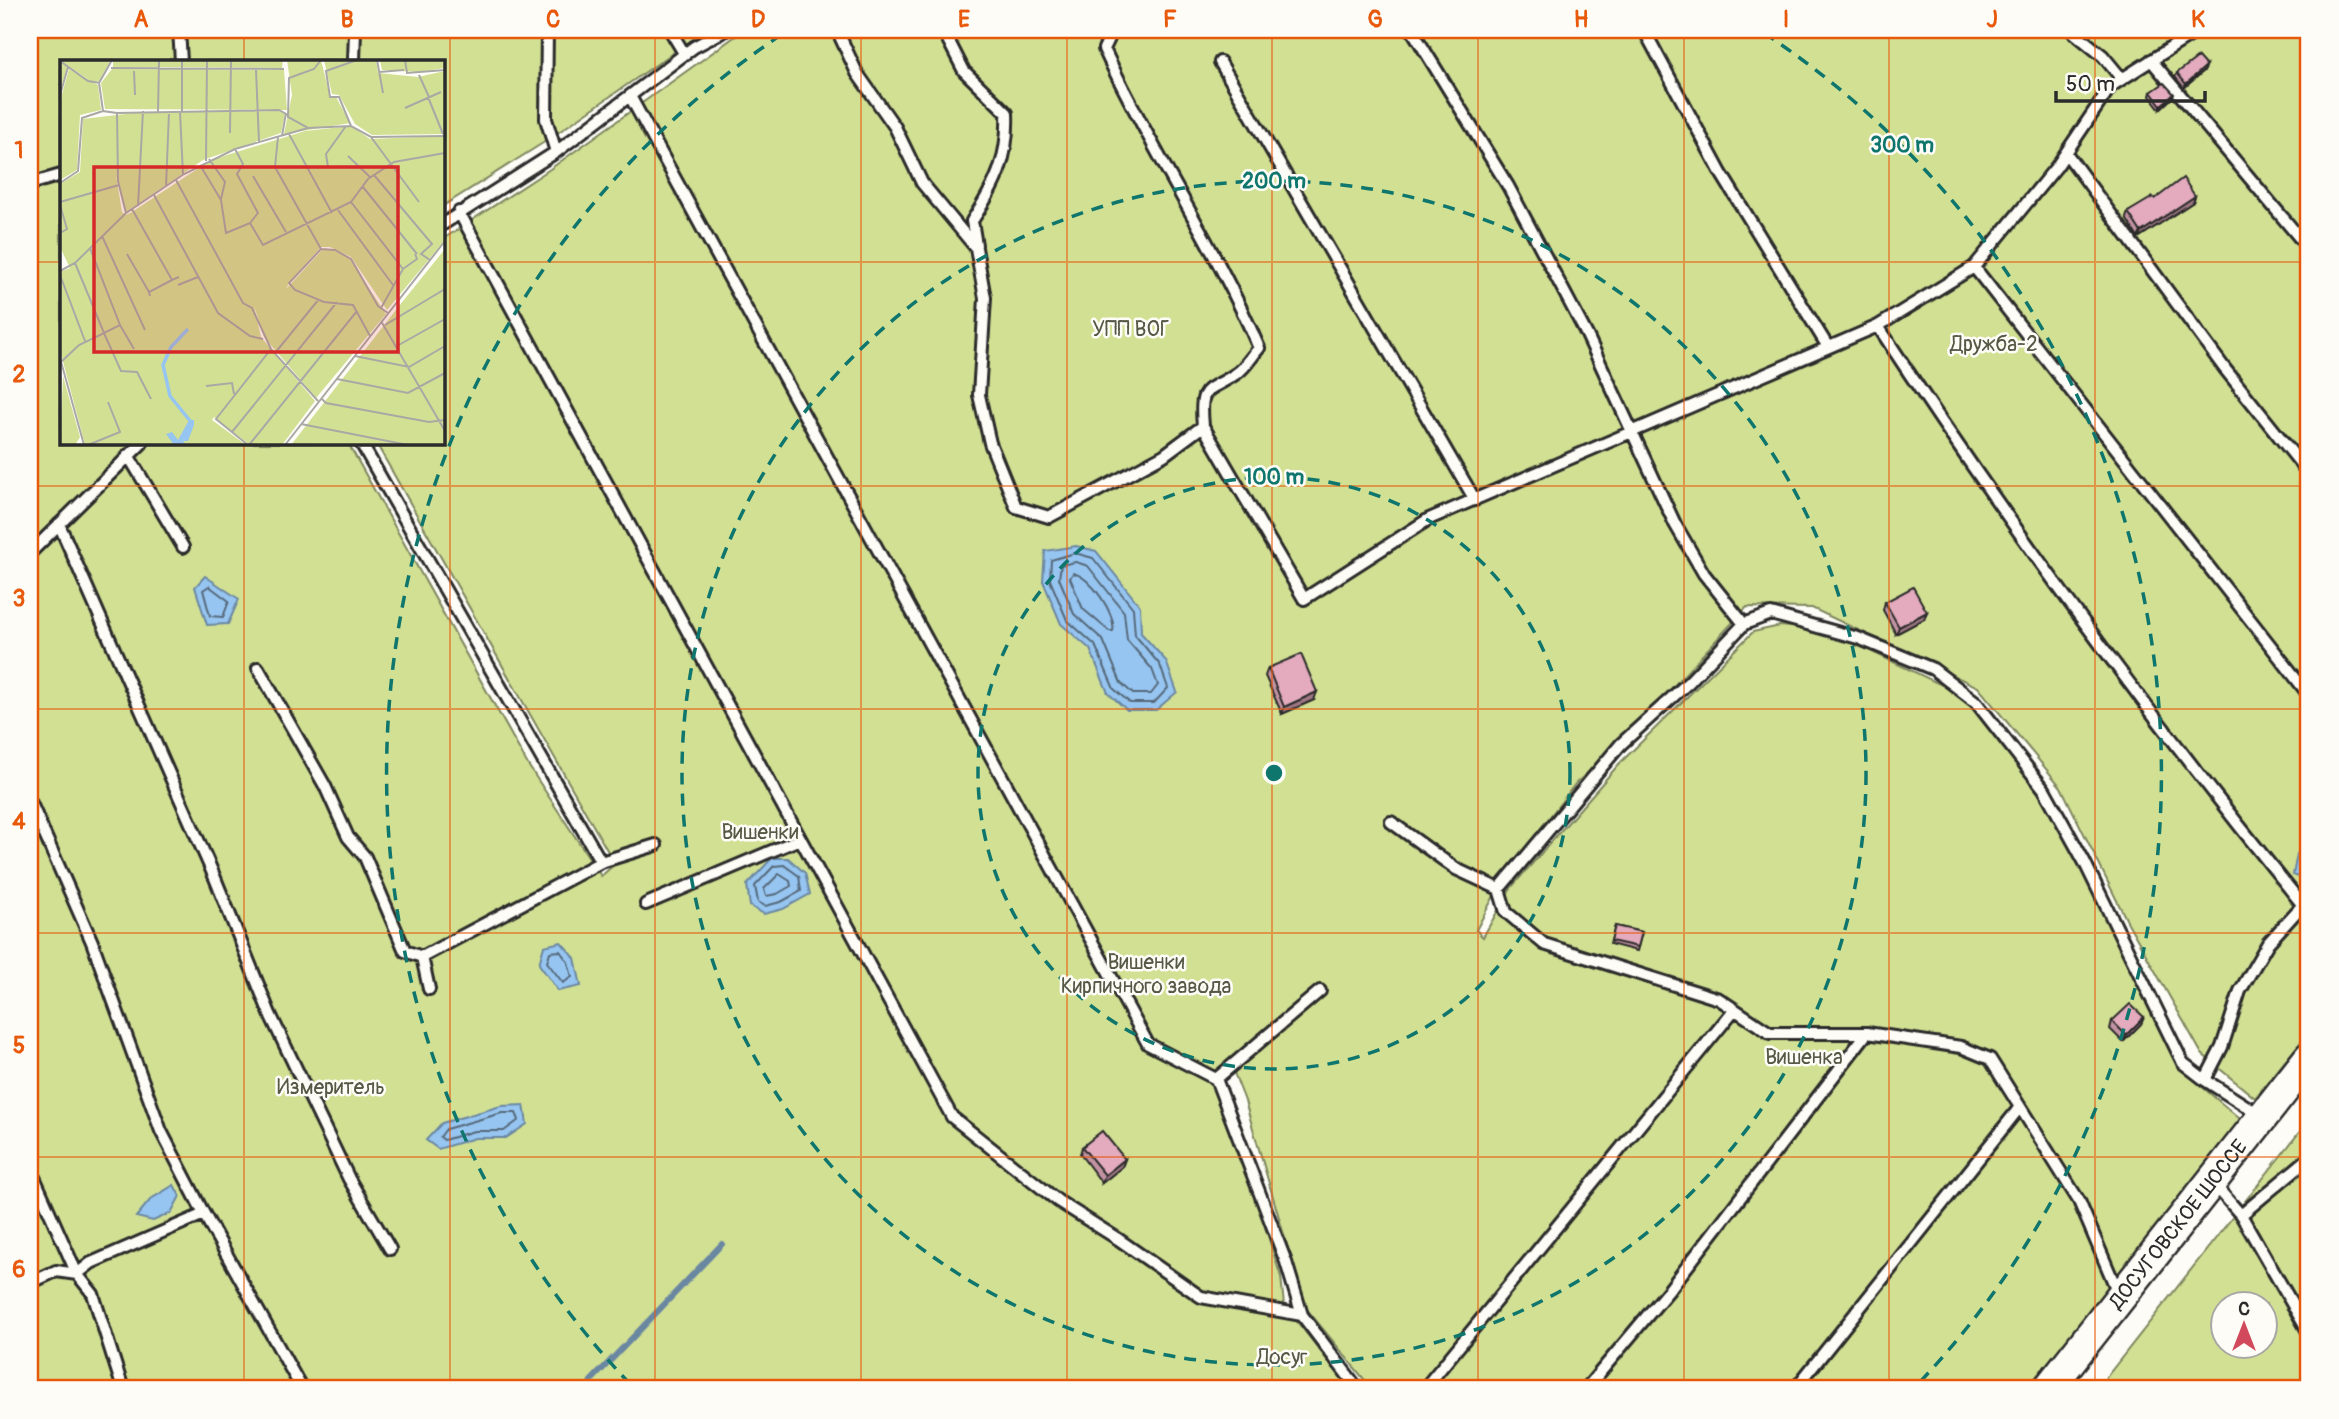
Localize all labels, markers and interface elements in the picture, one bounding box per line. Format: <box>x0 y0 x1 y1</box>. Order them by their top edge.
text: A <box>134 5 149 34</box>
text: B <box>340 5 354 34</box>
text: C <box>546 5 560 34</box>
text: D <box>751 5 765 34</box>
text: E <box>958 5 970 34</box>
text: F <box>1163 5 1177 34</box>
text: G <box>1367 5 1383 34</box>
text: H <box>1574 5 1588 34</box>
text: I <box>1783 5 1789 34</box>
text: J <box>1986 5 1998 34</box>
text: K <box>2191 5 2205 34</box>
inset map <box>60 60 444 444</box>
scale bar <box>2056 60 2204 104</box>
text: 50 m <box>2066 71 2115 98</box>
text: 300 m <box>1870 132 1934 159</box>
text: 1 <box>15 136 24 165</box>
text: 200 m <box>1242 168 1306 195</box>
park label: УПП ВОГ <box>1092 316 1170 343</box>
park label: Дружба-2 <box>1949 331 2038 358</box>
text: 2 <box>13 360 26 389</box>
text: 100 m <box>1244 464 1304 491</box>
text: 3 <box>13 584 25 613</box>
centre of rings <box>1262 761 1286 785</box>
text: 4 <box>12 807 26 836</box>
park label: Вишенки <box>721 819 799 846</box>
park label: Вишенки Кирпичного завода <box>1061 949 1231 1000</box>
text: 5 <box>13 1031 25 1060</box>
park label: Вишенка <box>1765 1044 1843 1071</box>
park label: Измеритель <box>277 1074 385 1101</box>
street label: ДОСУГОВСКОЕ ШОССЕ <box>2104 1133 2252 1313</box>
text: 6 <box>12 1255 26 1284</box>
north arrow <box>2210 1290 2280 1360</box>
park label: Досуг <box>1256 1344 1307 1371</box>

